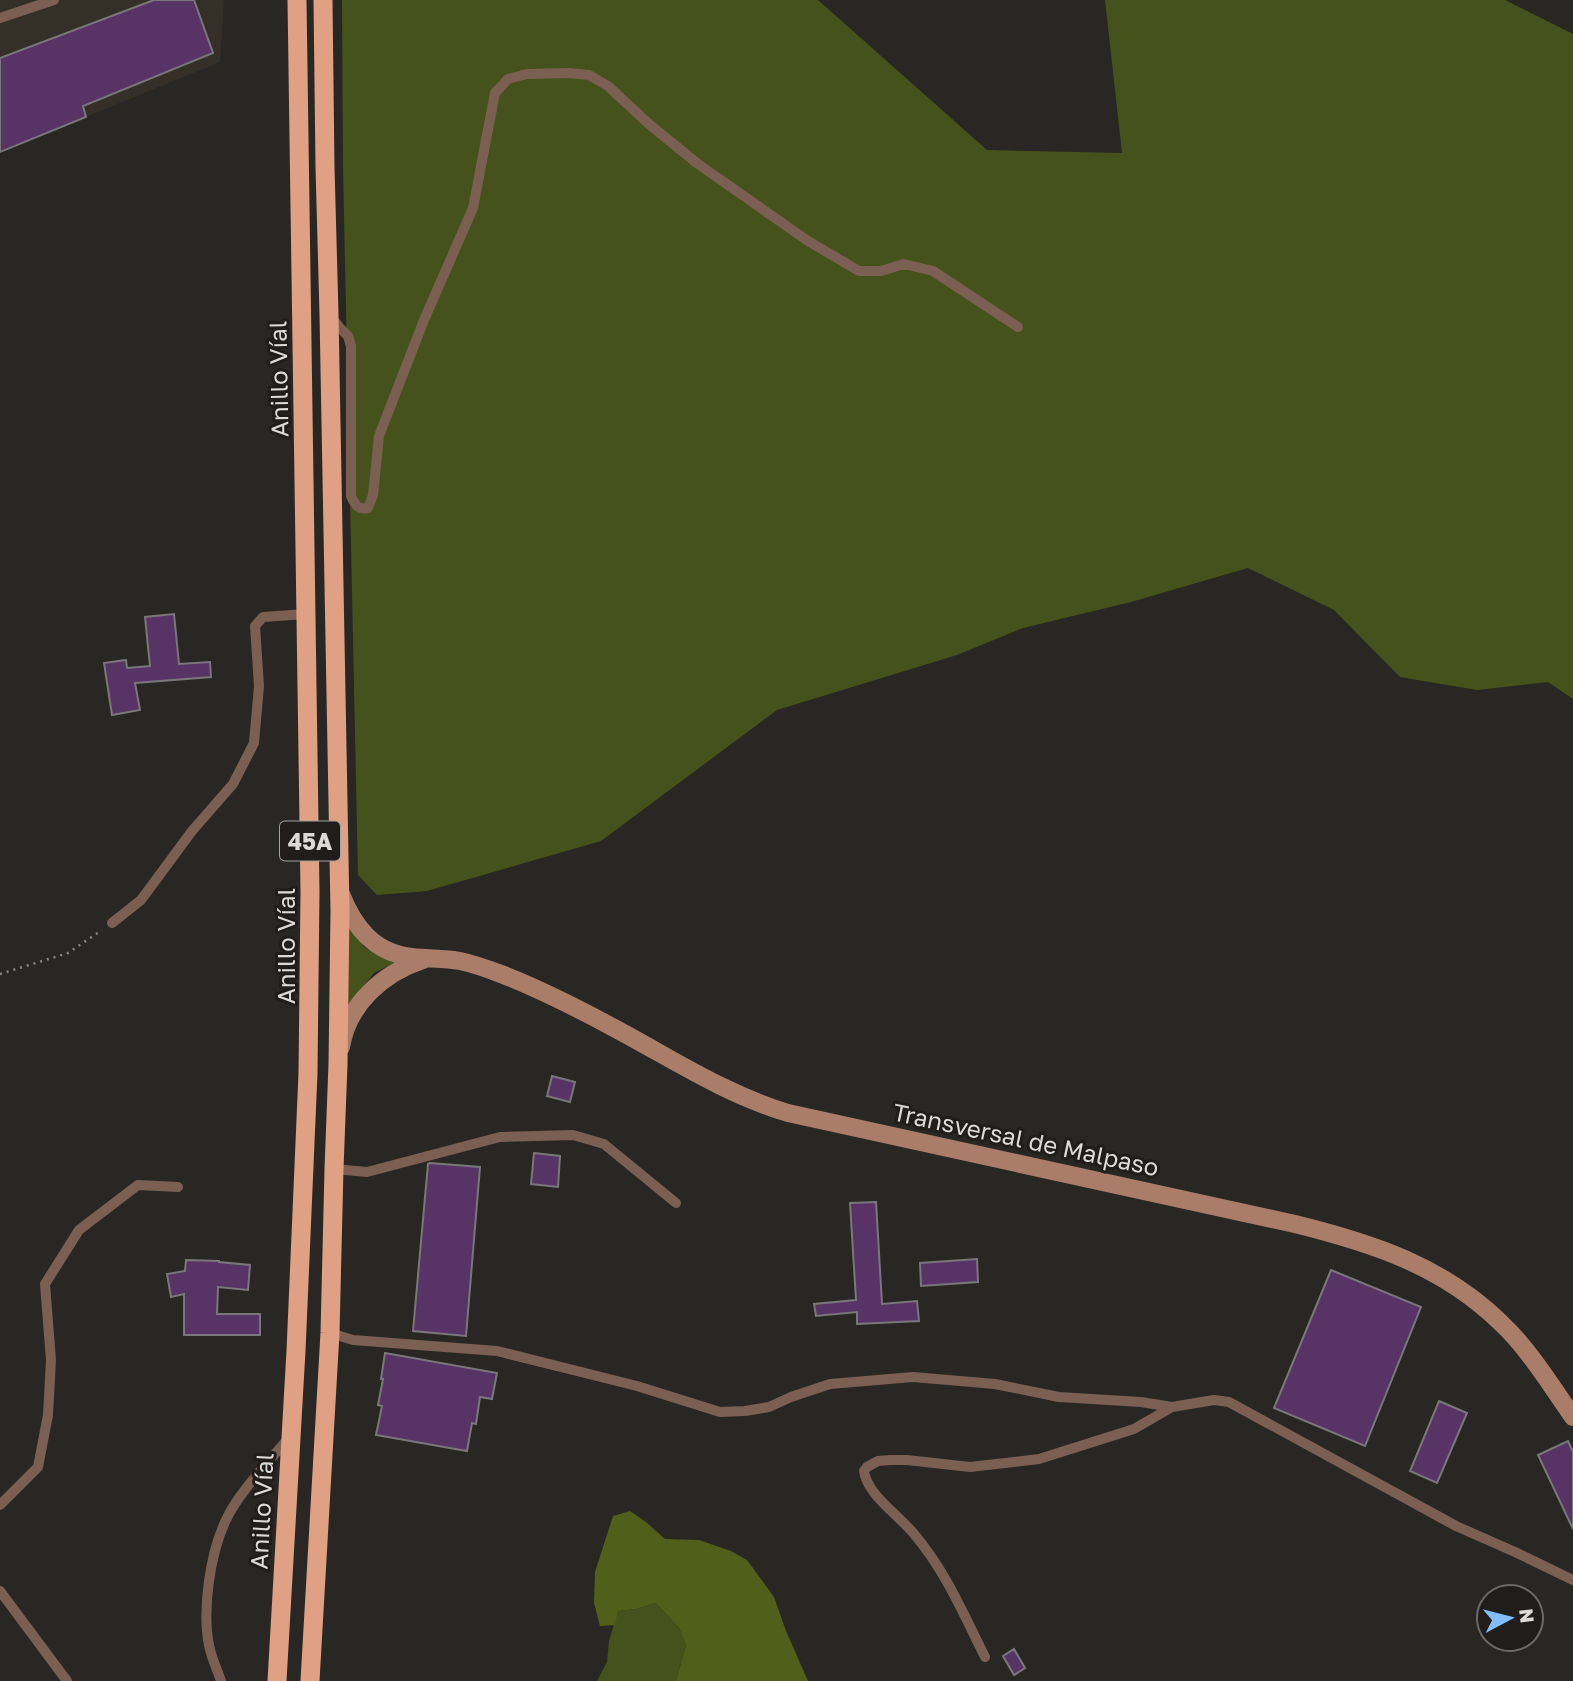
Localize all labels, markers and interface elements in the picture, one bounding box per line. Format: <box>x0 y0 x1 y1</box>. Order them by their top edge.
street label: Anillo Víal <box>262 320 294 438</box>
road number: 45A <box>280 821 340 860</box>
street label: Anillo Víal <box>271 888 300 1004</box>
street label: Transversal de Malpaso <box>890 1097 1162 1181</box>
street label: Anillo Víal <box>243 1452 279 1570</box>
north arrow <box>1475 1583 1545 1653</box>
text: N <box>1515 1607 1540 1624</box>

